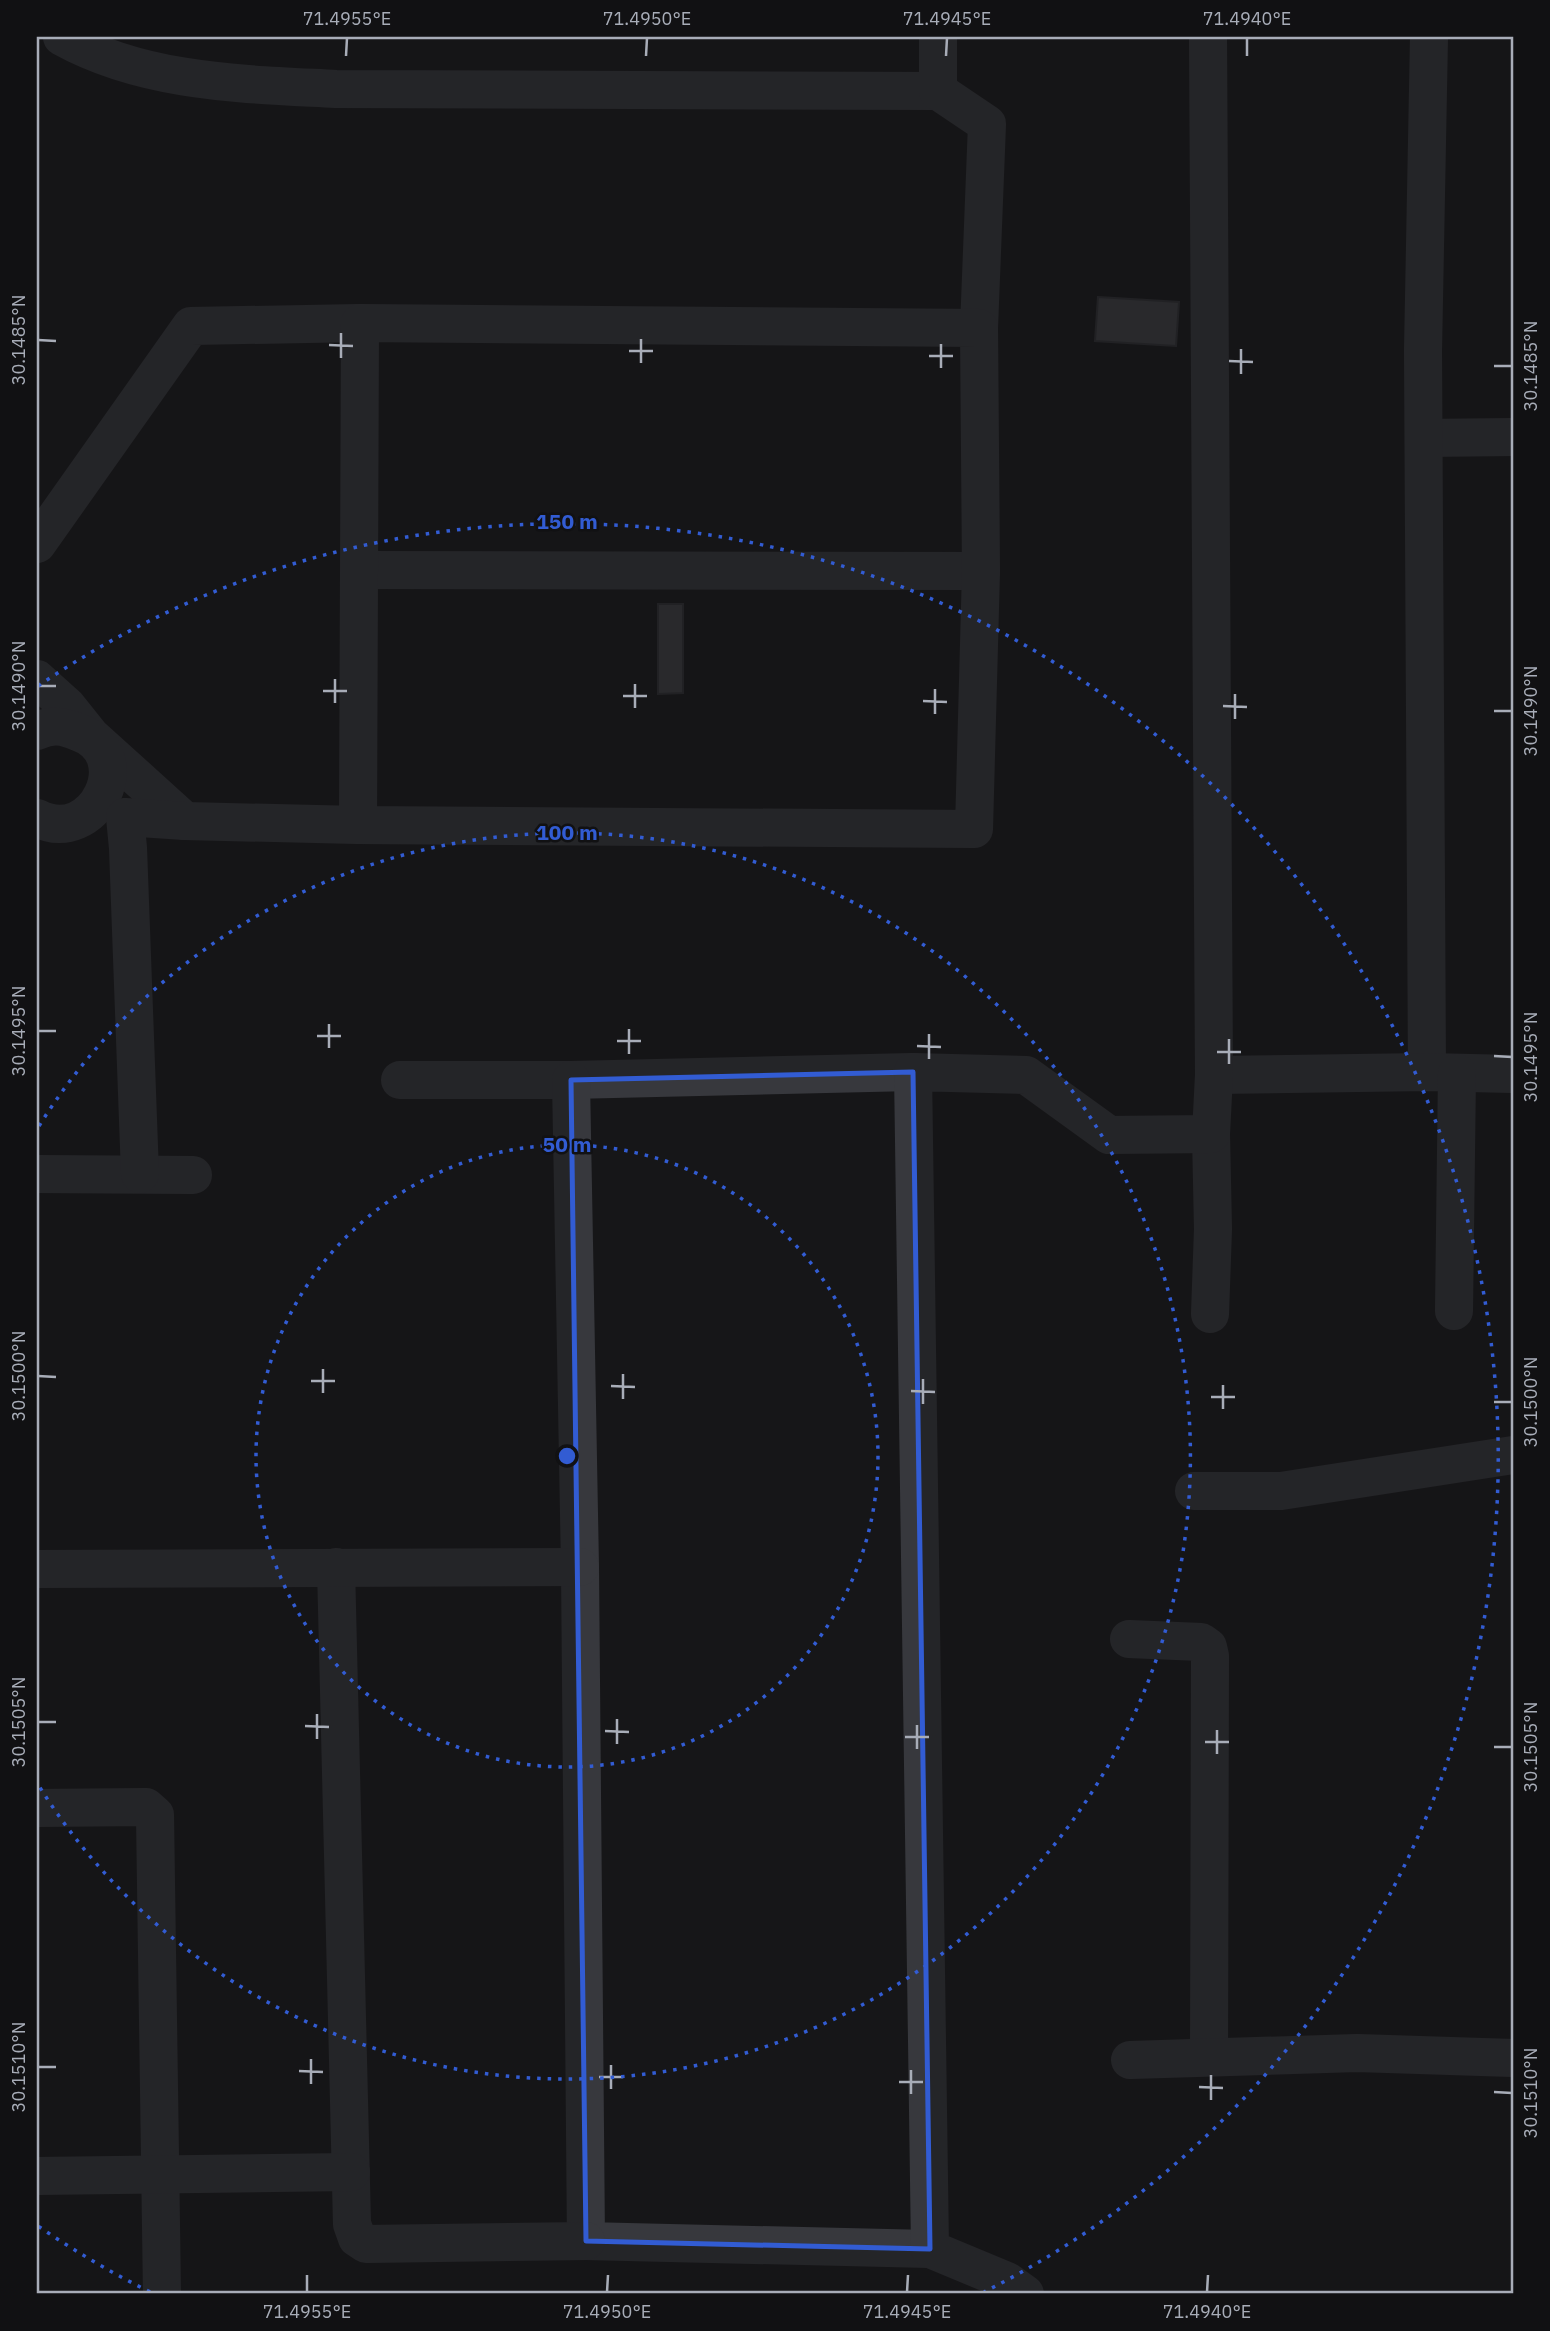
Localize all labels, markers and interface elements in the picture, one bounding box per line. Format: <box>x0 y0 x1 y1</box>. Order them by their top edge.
text: 71.4955°E <box>303 7 391 30</box>
text: 71.4950°E <box>603 7 691 30</box>
text: 71.4945°E <box>903 7 991 30</box>
text: 71.4940°E <box>1203 7 1291 30</box>
text: 30.1485°N <box>7 295 30 385</box>
text: 30.1485°N <box>1519 321 1542 411</box>
text: 150 m <box>536 507 598 535</box>
text: 30.1490°N <box>7 641 30 731</box>
text: 30.1490°N <box>1519 666 1542 756</box>
text: 100 m <box>536 818 598 846</box>
text: 30.1495°N <box>7 986 30 1076</box>
text: 30.1495°N <box>1519 1012 1542 1102</box>
text: 50 m <box>543 1130 591 1158</box>
text: 30.1500°N <box>7 1331 30 1421</box>
text: 30.1500°N <box>1519 1357 1542 1447</box>
centre of rings <box>555 1444 579 1468</box>
text: 30.1505°N <box>7 1677 30 1767</box>
text: 30.1505°N <box>1519 1702 1542 1792</box>
text: 30.1510°N <box>7 2022 30 2112</box>
text: 30.1510°N <box>1519 2048 1542 2138</box>
text: 71.4955°E <box>263 2300 351 2323</box>
text: 71.4950°E <box>563 2300 651 2323</box>
text: 71.4945°E <box>863 2300 951 2323</box>
text: 71.4940°E <box>1163 2300 1251 2323</box>

